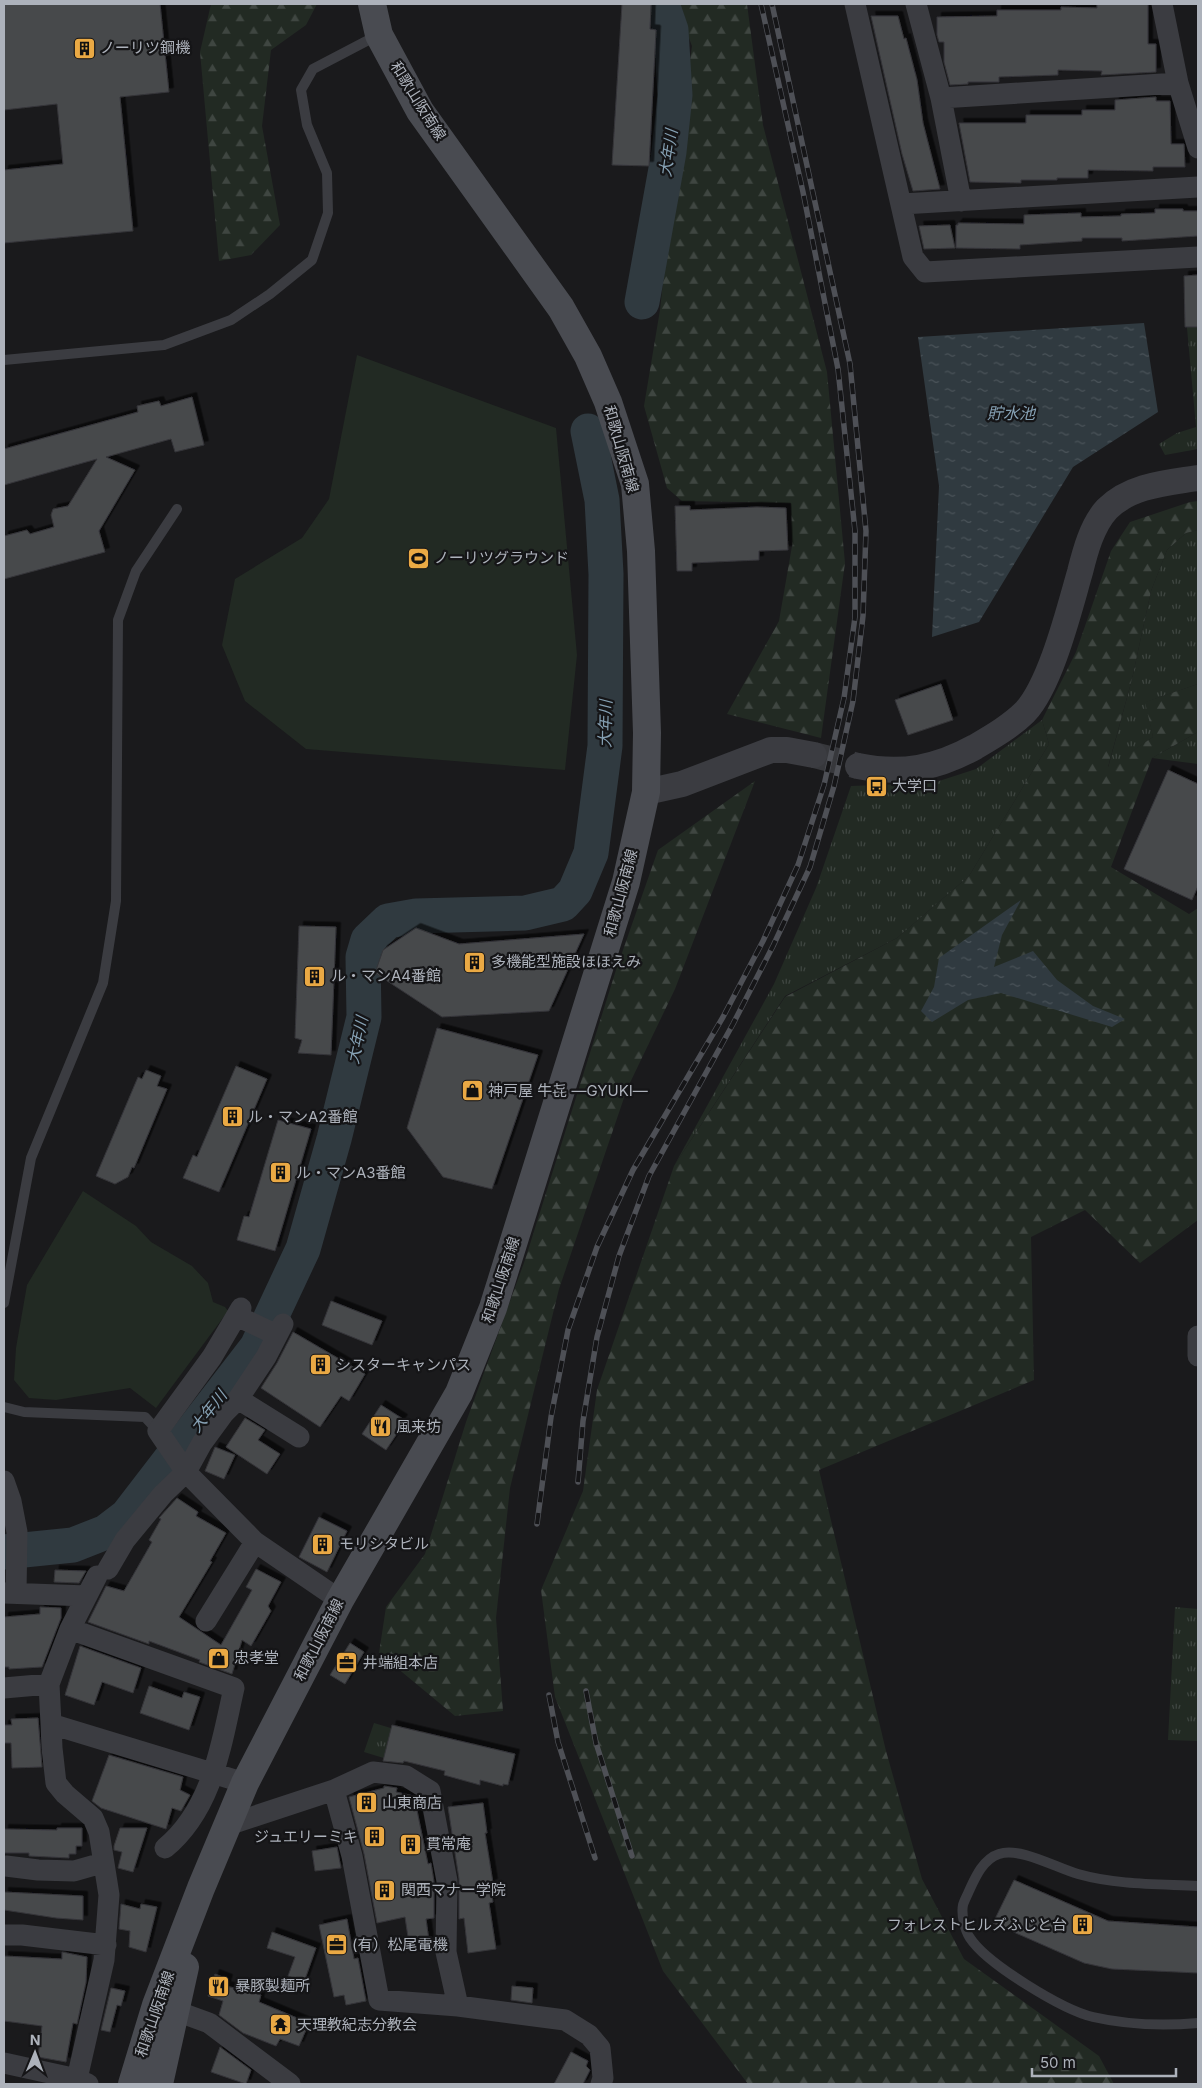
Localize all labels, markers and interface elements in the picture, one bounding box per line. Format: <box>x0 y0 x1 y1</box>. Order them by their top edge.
building icon: ノーリツ鋼機 <box>72 36 96 60</box>
place label: ノーリツ鋼機 <box>100 38 190 57</box>
street label: 和歌山阪南線 <box>387 58 450 144</box>
water label: 大年川 <box>655 126 682 178</box>
street label: 和歌山阪南線 <box>600 403 643 495</box>
water label: 貯水池 <box>987 403 1037 423</box>
sports icon: ノーリツグラウンド <box>406 546 430 570</box>
place label: ノーリツグラウンド <box>434 548 569 567</box>
water label: 大年川 <box>595 698 615 748</box>
bus stop icon: 大学口 <box>864 774 888 798</box>
place label: 大学口 <box>892 776 937 795</box>
street label: 和歌山阪南線 <box>600 847 641 939</box>
building icon: 多機能型施設ほほえみ <box>463 950 487 974</box>
place label: 多機能型施設ほほえみ <box>491 952 641 971</box>
building icon: ル・マンA4番館 <box>303 964 327 988</box>
place label: ル・マンA4番館 <box>331 966 441 985</box>
water label: 大年川 <box>342 1012 372 1066</box>
shop icon: 神戸屋 牛㐂 ―GYUKI― <box>460 1079 484 1103</box>
place label: 神戸屋 牛㐂 ―GYUKI― <box>488 1081 648 1100</box>
building icon: ル・マンA2番館 <box>220 1105 244 1129</box>
place label: ル・マンA2番館 <box>248 1107 358 1126</box>
building icon: ル・マンA3番館 <box>268 1161 292 1185</box>
place label: ル・マンA3番館 <box>296 1163 406 1182</box>
street label: 和歌山阪南線 <box>478 1234 523 1326</box>
building icon: シスターキャンパス <box>308 1353 332 1377</box>
place label: シスターキャンパス <box>336 1355 471 1374</box>
water label: 大年川 <box>185 1384 232 1436</box>
restaurant icon: 風来坊 <box>368 1415 392 1439</box>
place label: 風来坊 <box>396 1417 441 1436</box>
building icon: モリシタビル <box>311 1532 335 1556</box>
place label: モリシタビル <box>339 1534 429 1553</box>
street label: 和歌山阪南線 <box>290 1595 347 1684</box>
shop icon: 忠孝堂 <box>206 1646 230 1670</box>
place label: 忠孝堂 <box>234 1648 279 1667</box>
office icon: 井端組本店 <box>335 1651 359 1675</box>
place label: 井端組本店 <box>363 1653 438 1672</box>
building icon: 山東商店 <box>354 1791 378 1815</box>
place label: 山東商店 <box>382 1793 442 1812</box>
building icon: ジュエリーミキ <box>362 1825 386 1849</box>
place label: ジュエリーミキ <box>254 1827 358 1846</box>
building icon: 貫常庵 <box>398 1832 422 1856</box>
place label: 貫常庵 <box>426 1834 471 1853</box>
building icon: 関西マナー学院 <box>373 1878 397 1902</box>
place label: 関西マナー学院 <box>401 1880 506 1899</box>
building icon: フォレストヒルズふじと台 <box>1071 1913 1095 1937</box>
place label: フォレストヒルズふじと台 <box>887 1915 1067 1934</box>
office icon: (有）松尾電機 <box>324 1933 348 1957</box>
place label: (有）松尾電機 <box>352 1935 447 1954</box>
street label: 和歌山阪南線 <box>131 1968 178 2059</box>
restaurant icon: 暴豚製麺所 <box>207 1974 231 1998</box>
place label: 暴豚製麺所 <box>235 1976 310 1995</box>
temple icon: 天理教紀志分教会 <box>269 2013 293 2037</box>
place label: 天理教紀志分教会 <box>297 2015 417 2034</box>
north arrow <box>10 2028 60 2078</box>
text: N <box>30 2031 41 2048</box>
scale bar <box>1032 2046 1176 2078</box>
text: 50 m <box>1040 2053 1076 2072</box>

